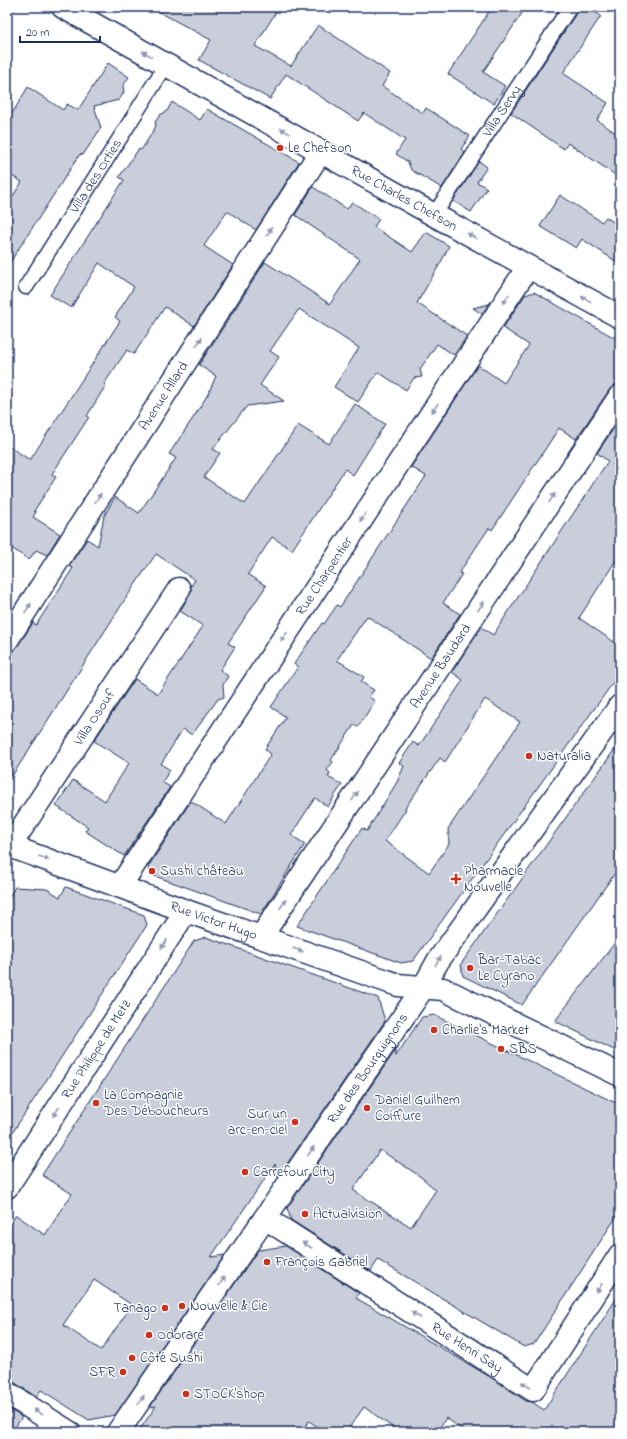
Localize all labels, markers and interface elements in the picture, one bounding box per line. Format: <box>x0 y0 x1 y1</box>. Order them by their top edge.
scale bar <box>20 18 100 44</box>
text: 20 m <box>26 24 49 42</box>
one-way arrow <box>141 51 153 58</box>
street label: Villa Servy <box>477 81 528 142</box>
one-way arrow <box>279 128 291 135</box>
street label: Villa des Orties <box>64 135 127 218</box>
place label: Le Chefson <box>288 138 351 159</box>
marker: Le Chefson <box>275 143 285 153</box>
street label: Rue Charles Chefson <box>347 160 461 236</box>
one-way arrow <box>265 227 273 237</box>
one-way arrow <box>466 233 478 239</box>
one-way arrow <box>502 294 510 305</box>
one-way arrow <box>580 295 592 302</box>
one-way arrow <box>195 336 203 347</box>
street label: Avenue Allard <box>134 357 194 435</box>
one-way arrow <box>431 402 438 414</box>
one-way arrow <box>549 492 556 504</box>
one-way arrow <box>94 493 102 503</box>
one-way arrow <box>359 511 367 522</box>
street label: Rue Charpentier <box>291 532 358 620</box>
one-way arrow <box>477 601 485 611</box>
one-way arrow <box>24 602 32 613</box>
street label: Avenue Baudard <box>405 619 477 713</box>
one-way arrow <box>280 632 288 642</box>
street label: Villa Osouf <box>68 685 121 751</box>
place label: Naturalia <box>537 746 591 767</box>
marker: Naturalia <box>524 751 534 761</box>
one-way arrow <box>351 790 358 802</box>
one-way arrow <box>38 856 50 862</box>
place label: Sushi château <box>160 861 244 882</box>
place label: Pharmacie Nouvelle <box>464 861 524 898</box>
marker: Sushi château <box>147 866 157 876</box>
marker: Pharmacie Nouvelle <box>451 874 461 884</box>
street label: Rue Victor Hugo <box>167 896 260 946</box>
one-way arrow <box>279 899 287 910</box>
one-way arrow <box>161 938 168 950</box>
one-way arrow <box>292 947 304 953</box>
place label: Bar-Tabac Le Cyrano <box>477 950 542 988</box>
one-way arrow <box>434 955 441 967</box>
marker: Bar-Tabac Le Cyrano <box>465 963 475 973</box>
street label: Rue Philippe de Metz <box>56 995 136 1103</box>
street label: Rue des Bourguignons <box>322 1009 413 1128</box>
place label: Charlie's Market <box>442 1020 529 1041</box>
marker: Charlie's Market <box>429 1025 439 1035</box>
place label: SBS <box>509 1039 536 1060</box>
marker: SBS <box>496 1044 506 1054</box>
place label: La Compagnie Des Déboucheurs <box>103 1085 209 1122</box>
place label: Daniel Guilhem Coiffure <box>374 1090 460 1127</box>
marker: La Compagnie Des Déboucheurs <box>91 1098 101 1108</box>
marker: Daniel Guilhem Coiffure <box>362 1103 372 1113</box>
place label: Sur un arc-en-ciel <box>228 1104 287 1141</box>
one-way arrow <box>52 1106 59 1118</box>
marker: Sur un arc-en-ciel <box>290 1117 300 1127</box>
one-way arrow <box>307 1146 315 1156</box>
place label: Carrefour City <box>253 1162 335 1184</box>
marker: Carrefour City <box>240 1167 250 1177</box>
place label: Actualvision <box>313 1204 382 1225</box>
marker: Actualvision <box>300 1209 310 1219</box>
one-way arrow <box>302 1241 312 1249</box>
place label: François Gabriel <box>274 1252 368 1273</box>
marker: François Gabriel <box>262 1257 272 1267</box>
one-way arrow <box>218 1276 226 1286</box>
one-way arrow <box>595 1283 603 1293</box>
place label: Nouvelle & Cie <box>190 1296 268 1317</box>
place label: Tanago <box>113 1298 157 1320</box>
marker: Nouvelle & Cie <box>177 1301 187 1311</box>
marker: Tanago <box>160 1303 170 1313</box>
one-way arrow <box>411 1311 421 1319</box>
street label: Rue Henri Say <box>427 1317 507 1379</box>
place label: Odorare <box>157 1325 205 1346</box>
marker: Odorare <box>144 1330 154 1340</box>
place label: Côté Sushi <box>140 1348 203 1369</box>
marker: Côté Sushi <box>127 1353 137 1363</box>
place label: SFR <box>89 1362 115 1383</box>
marker: SFR <box>118 1367 128 1377</box>
one-way arrow <box>521 1381 531 1389</box>
place label: STOCK'shop <box>194 1384 265 1405</box>
marker: STOCK'shop <box>181 1389 191 1399</box>
one-way arrow <box>137 1395 145 1405</box>
one-way arrow <box>32 1409 44 1416</box>

